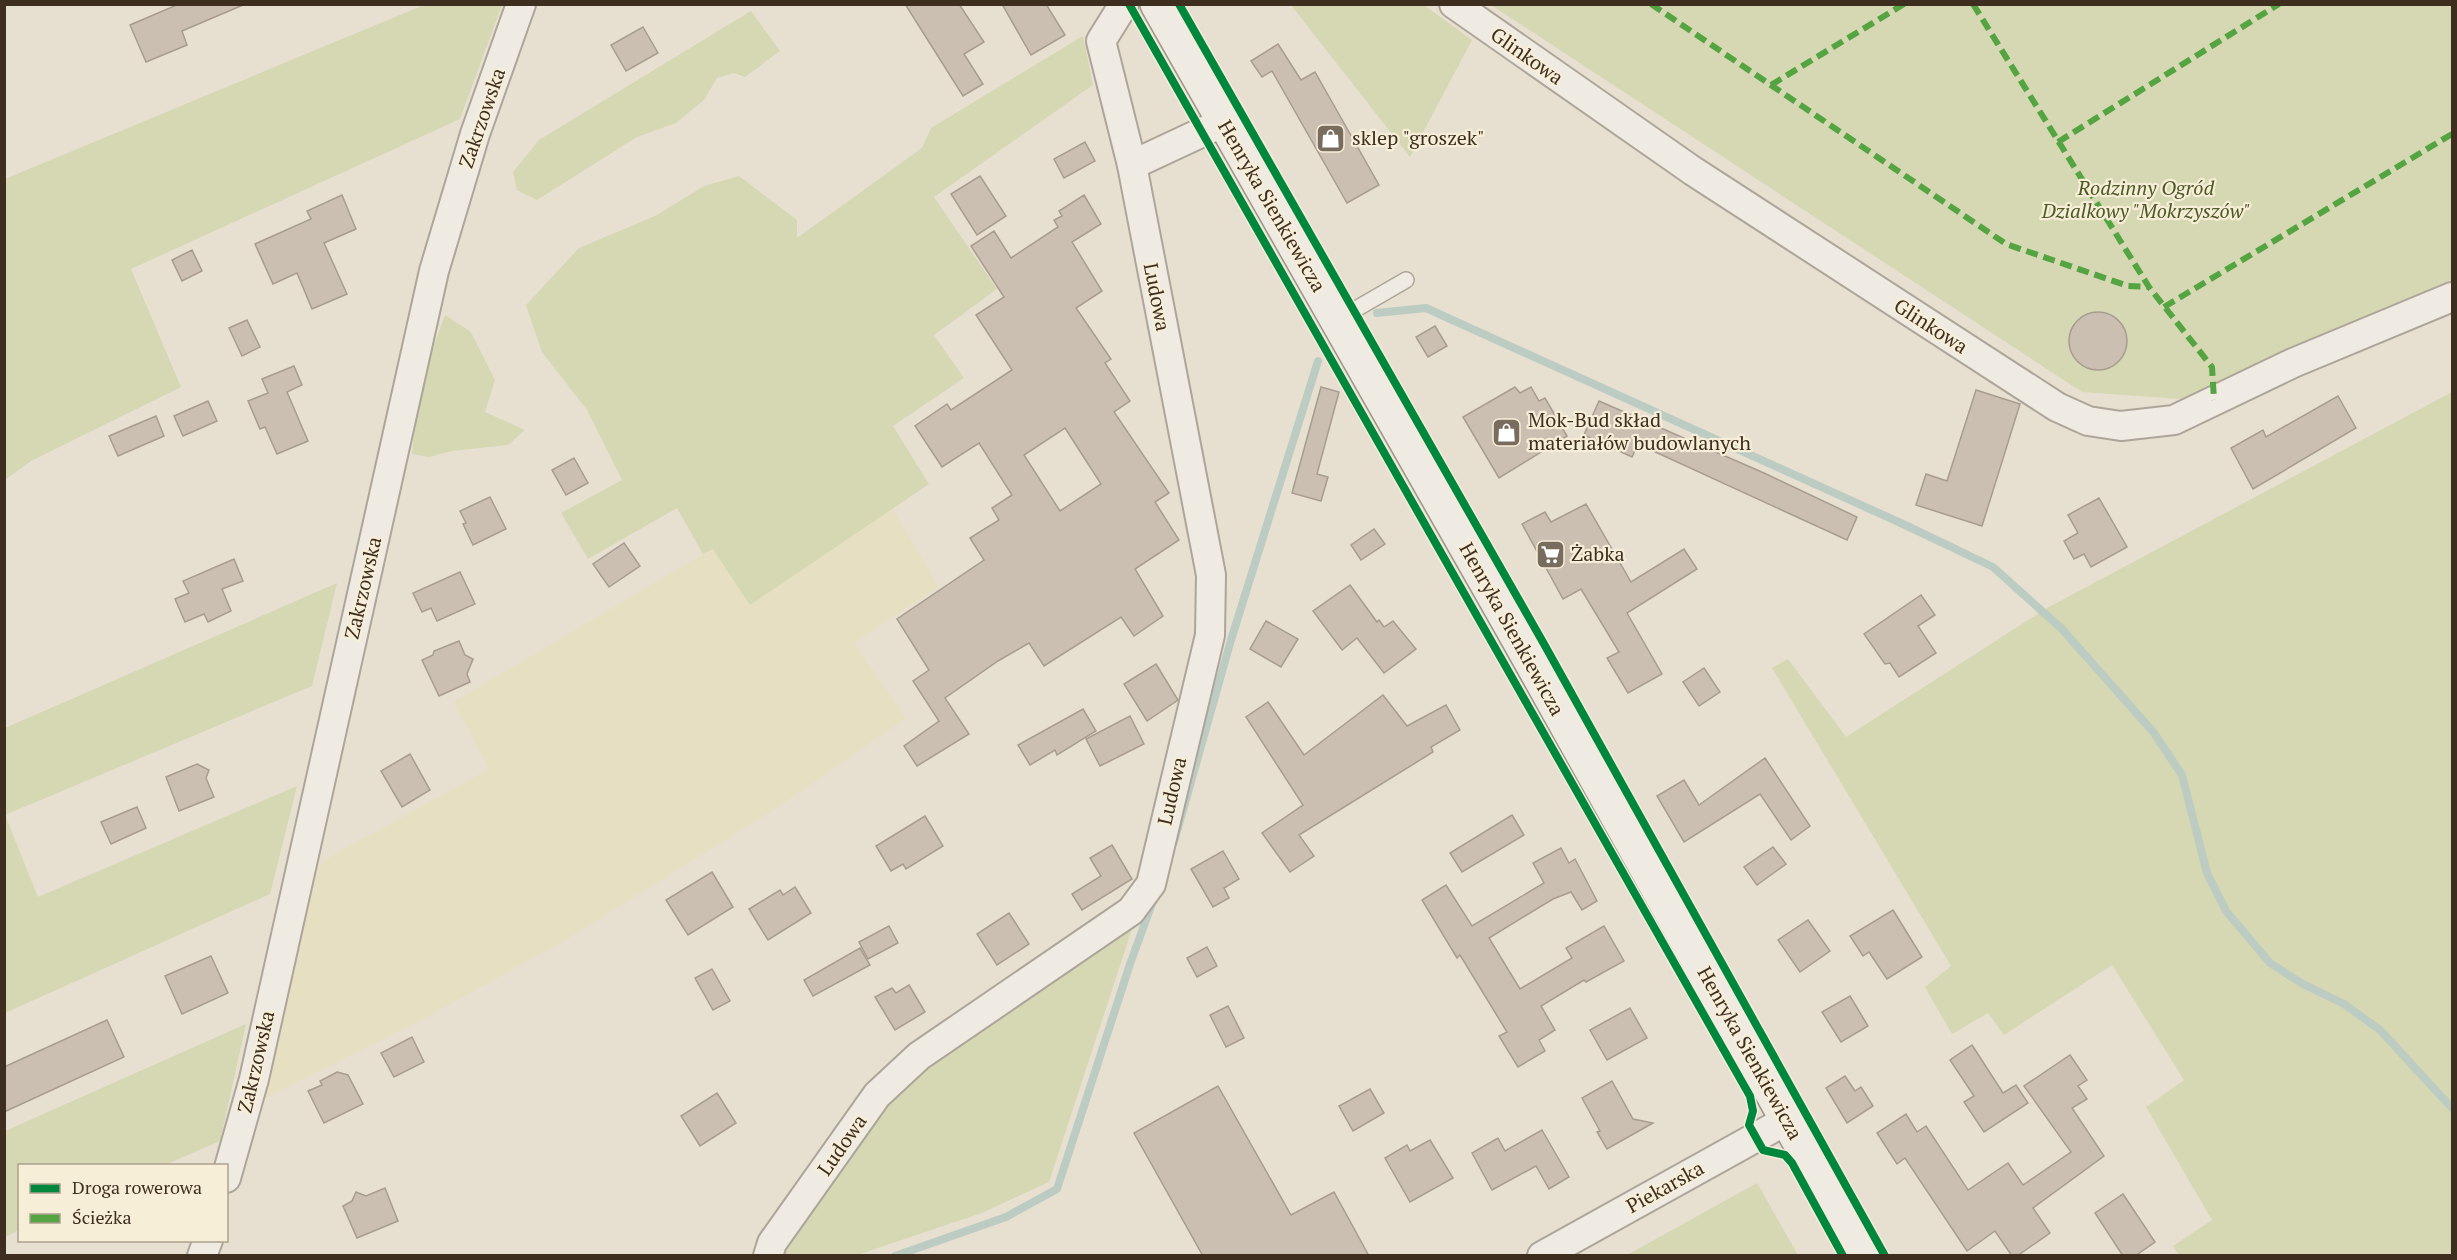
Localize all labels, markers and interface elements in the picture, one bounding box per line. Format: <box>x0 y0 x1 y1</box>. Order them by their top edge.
street label: Glinkowa <box>1485 21 1569 91</box>
street label: Zakrzowska <box>452 64 511 172</box>
street label: Henryka Sienkiewicza <box>1212 115 1333 297</box>
shop icon: sklep "groszek" <box>1315 122 1347 154</box>
place label: sklep "groszek" <box>1352 124 1485 151</box>
park label: Rodzinny Ogród Dzialkowy "Mokrzyszów" <box>2041 174 2250 224</box>
street label: Ludowa <box>1138 260 1177 333</box>
street label: Glinkowa <box>1889 292 1974 360</box>
place label: Mok-Bud skład materiałów budowlanych <box>1528 406 1751 456</box>
shop icon: Mok-Bud skład materiałów budowlanych <box>1491 416 1523 448</box>
street label: Zakrzowska <box>338 534 387 642</box>
street label: Henryka Sienkiewicza <box>1454 537 1571 720</box>
supermarket icon: Żabka <box>1534 538 1566 570</box>
place label: Żabka <box>1571 540 1625 567</box>
street label: Ludowa <box>1151 754 1192 828</box>
street label: Henryka Sienkiewicza <box>1692 961 1809 1144</box>
street label: Zakrzowska <box>231 1008 280 1116</box>
street label: Ludowa <box>811 1109 872 1181</box>
street label: Piekarska <box>1621 1154 1709 1219</box>
legend <box>18 1164 228 1242</box>
text: Droga rowerowa <box>72 1175 202 1199</box>
text: Ścieżka <box>72 1205 131 1229</box>

